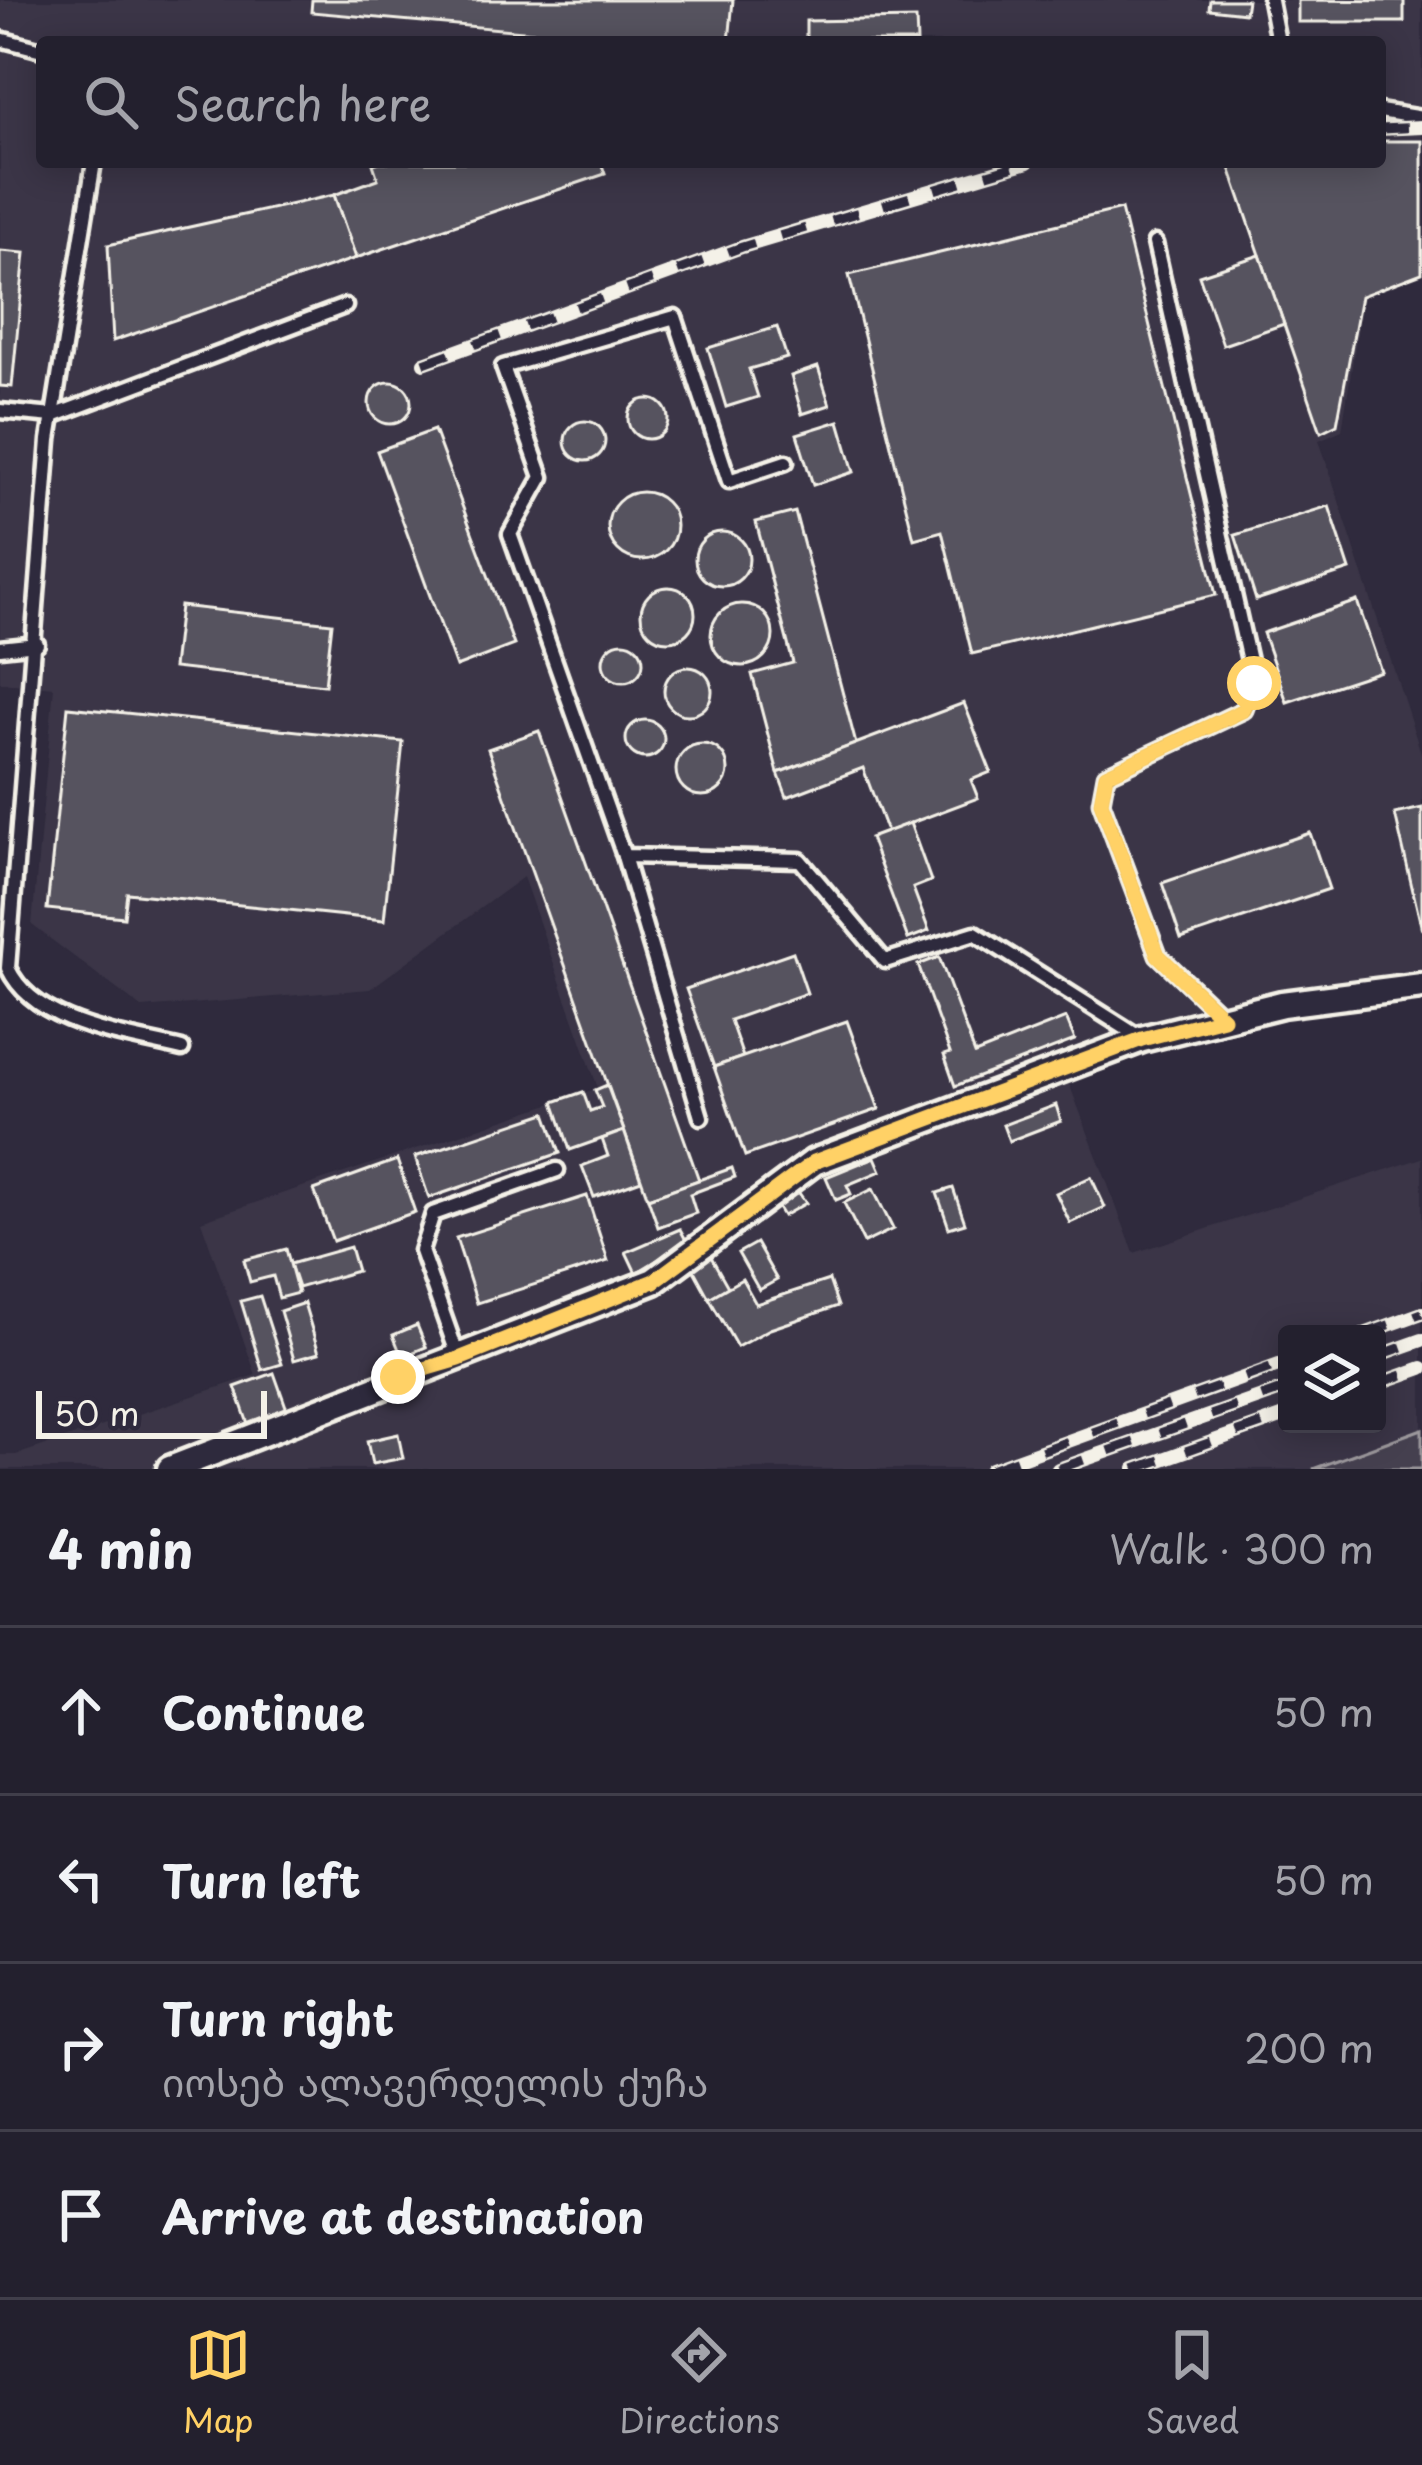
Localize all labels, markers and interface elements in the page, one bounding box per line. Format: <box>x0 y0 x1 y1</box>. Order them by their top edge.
search box <box>36 36 1386 168</box>
text: Search here <box>174 68 431 136</box>
icon: search <box>78 69 144 135</box>
route start <box>1227 656 1281 710</box>
map controls <box>1278 1325 1386 1433</box>
button: layers <box>1278 1325 1386 1433</box>
route end <box>371 1350 425 1404</box>
scale bar <box>36 1385 267 1438</box>
text: 50 m <box>54 1387 140 1437</box>
text: 4 min <box>48 1509 193 1586</box>
text: Walk · 300 m <box>1109 1518 1374 1577</box>
text: Continue <box>162 1677 365 1745</box>
icon: ahead <box>48 1678 114 1744</box>
text: 50 m <box>1273 1681 1374 1740</box>
text: Turn left <box>162 1845 361 1913</box>
icon: left <box>48 1846 114 1912</box>
text: 50 m <box>1273 1849 1374 1908</box>
text: Turn right <box>162 1983 394 2051</box>
icon: right <box>48 2014 114 2080</box>
text: 200 m <box>1244 2017 1374 2076</box>
text: იოსებ ალავერდელის ქუჩა <box>162 2051 708 2110</box>
text: Arrive at destination <box>162 2181 645 2249</box>
icon: arrive <box>48 2182 114 2248</box>
tab: Map <box>183 2322 253 2444</box>
tab: Directions <box>619 2322 780 2444</box>
tab: Saved <box>1145 2322 1239 2444</box>

